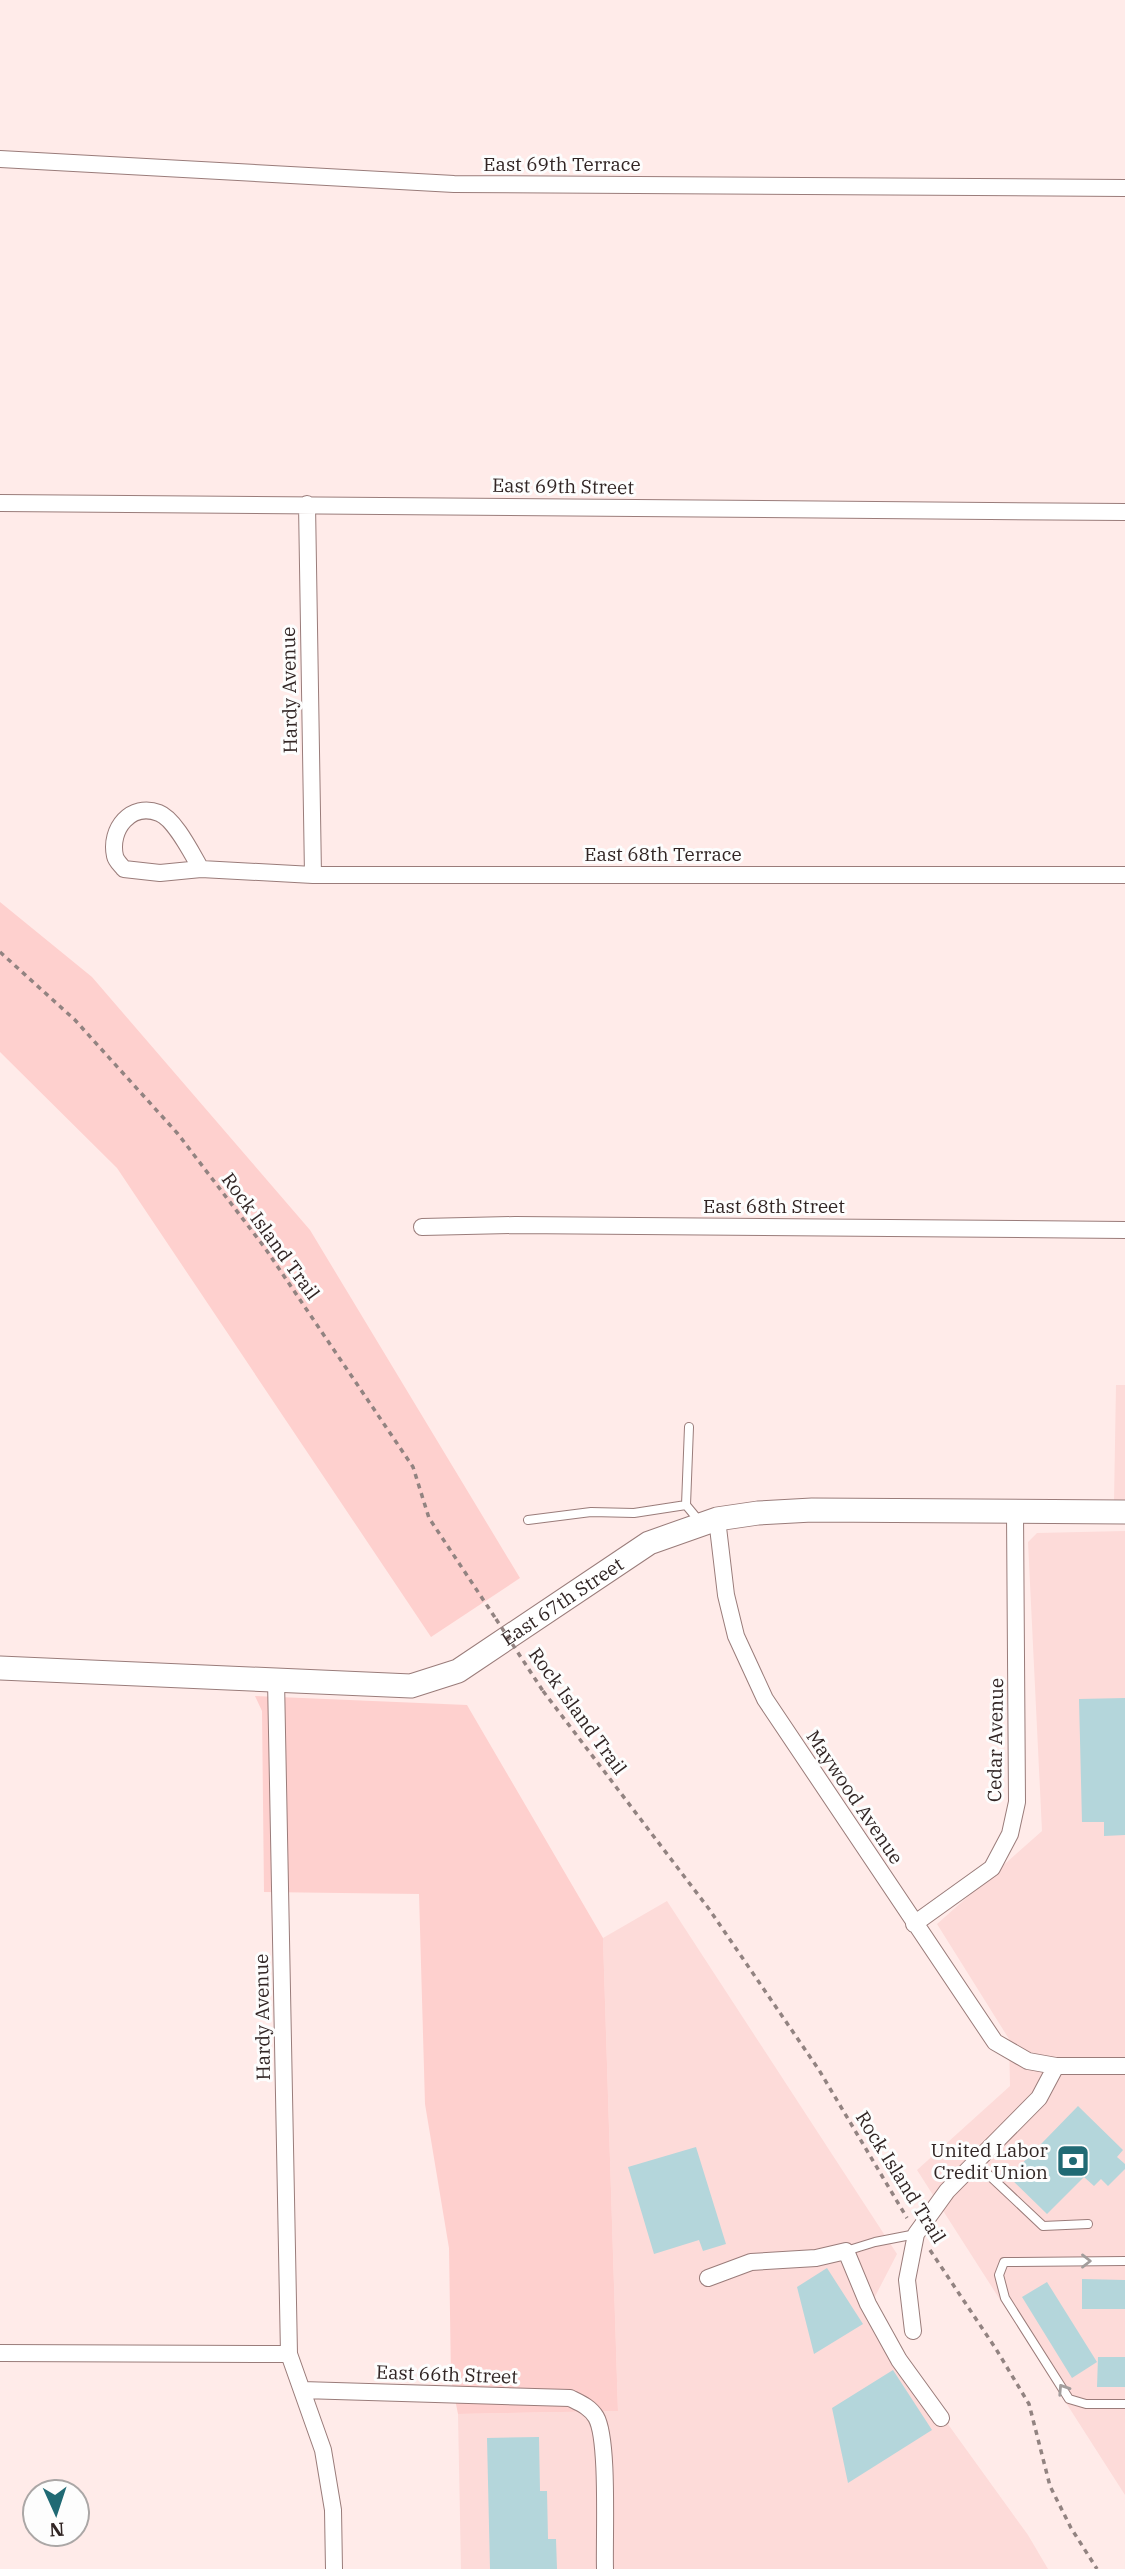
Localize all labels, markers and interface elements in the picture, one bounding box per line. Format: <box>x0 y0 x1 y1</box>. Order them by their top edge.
street label: East 69th Terrace <box>483 152 641 176</box>
street label: East 69th Street <box>492 473 634 499</box>
street label: Hardy Avenue <box>276 626 302 754</box>
street label: East 68th Terrace <box>584 842 742 866</box>
street label: Rock Island Trail <box>217 1168 325 1304</box>
street label: East 68th Street <box>703 1194 845 1218</box>
street label: East 67th Street <box>496 1552 628 1651</box>
street label: Rock Island Trail <box>524 1643 632 1779</box>
street label: Cedar Avenue <box>982 1678 1008 1802</box>
street label: Maywood Avenue <box>801 1725 909 1869</box>
street label: Hardy Avenue <box>249 1953 275 2081</box>
street label: Rock Island Trail <box>851 2106 951 2248</box>
place label: United Labor Credit Union <box>931 2138 1049 2184</box>
bank icon: United Labor Credit Union <box>1054 2142 1092 2180</box>
one-way arrow <box>1081 2253 1092 2269</box>
street label: East 66th Street <box>376 2360 519 2388</box>
one-way arrow <box>1059 2384 1071 2397</box>
north arrow <box>21 2478 91 2548</box>
text: N <box>49 2518 65 2542</box>

